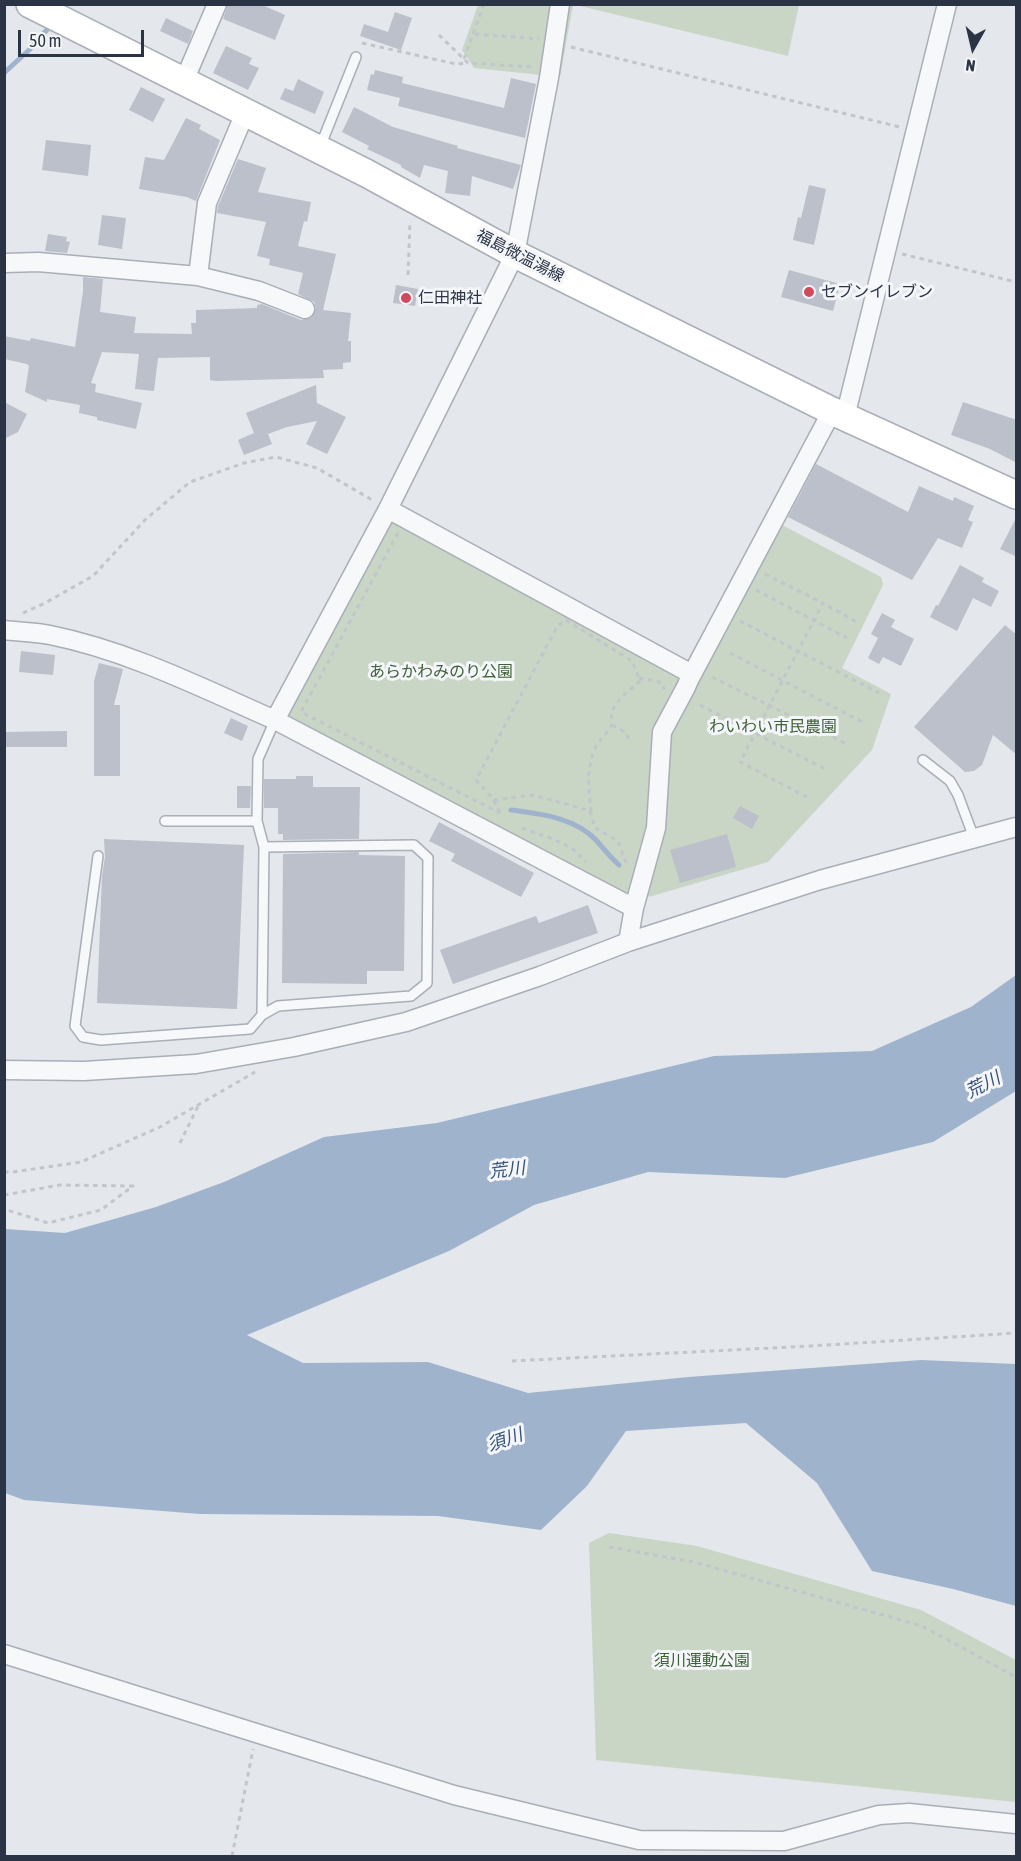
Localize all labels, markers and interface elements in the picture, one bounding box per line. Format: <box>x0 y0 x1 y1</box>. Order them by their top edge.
scale bar <box>21 18 147 56</box>
north arrow <box>943 18 1003 78</box>
text: 50 m <box>29 30 61 51</box>
text: N <box>965 56 976 75</box>
street label: 福島微温湯線 <box>473 226 567 286</box>
place label: セブンイレブン <box>821 282 933 302</box>
marker: セブンイレブン <box>802 285 816 299</box>
place label: 仁田神社 <box>418 288 482 308</box>
marker: 仁田神社 <box>399 291 413 305</box>
park label: あらかわみのり公園 <box>369 662 513 682</box>
park label: わいわい市民農園 <box>709 717 837 737</box>
water label: 荒川 <box>962 1067 1004 1103</box>
water label: 荒川 <box>488 1157 526 1183</box>
water label: 須川 <box>484 1424 526 1456</box>
park label: 須川運動公園 <box>654 1651 750 1671</box>

